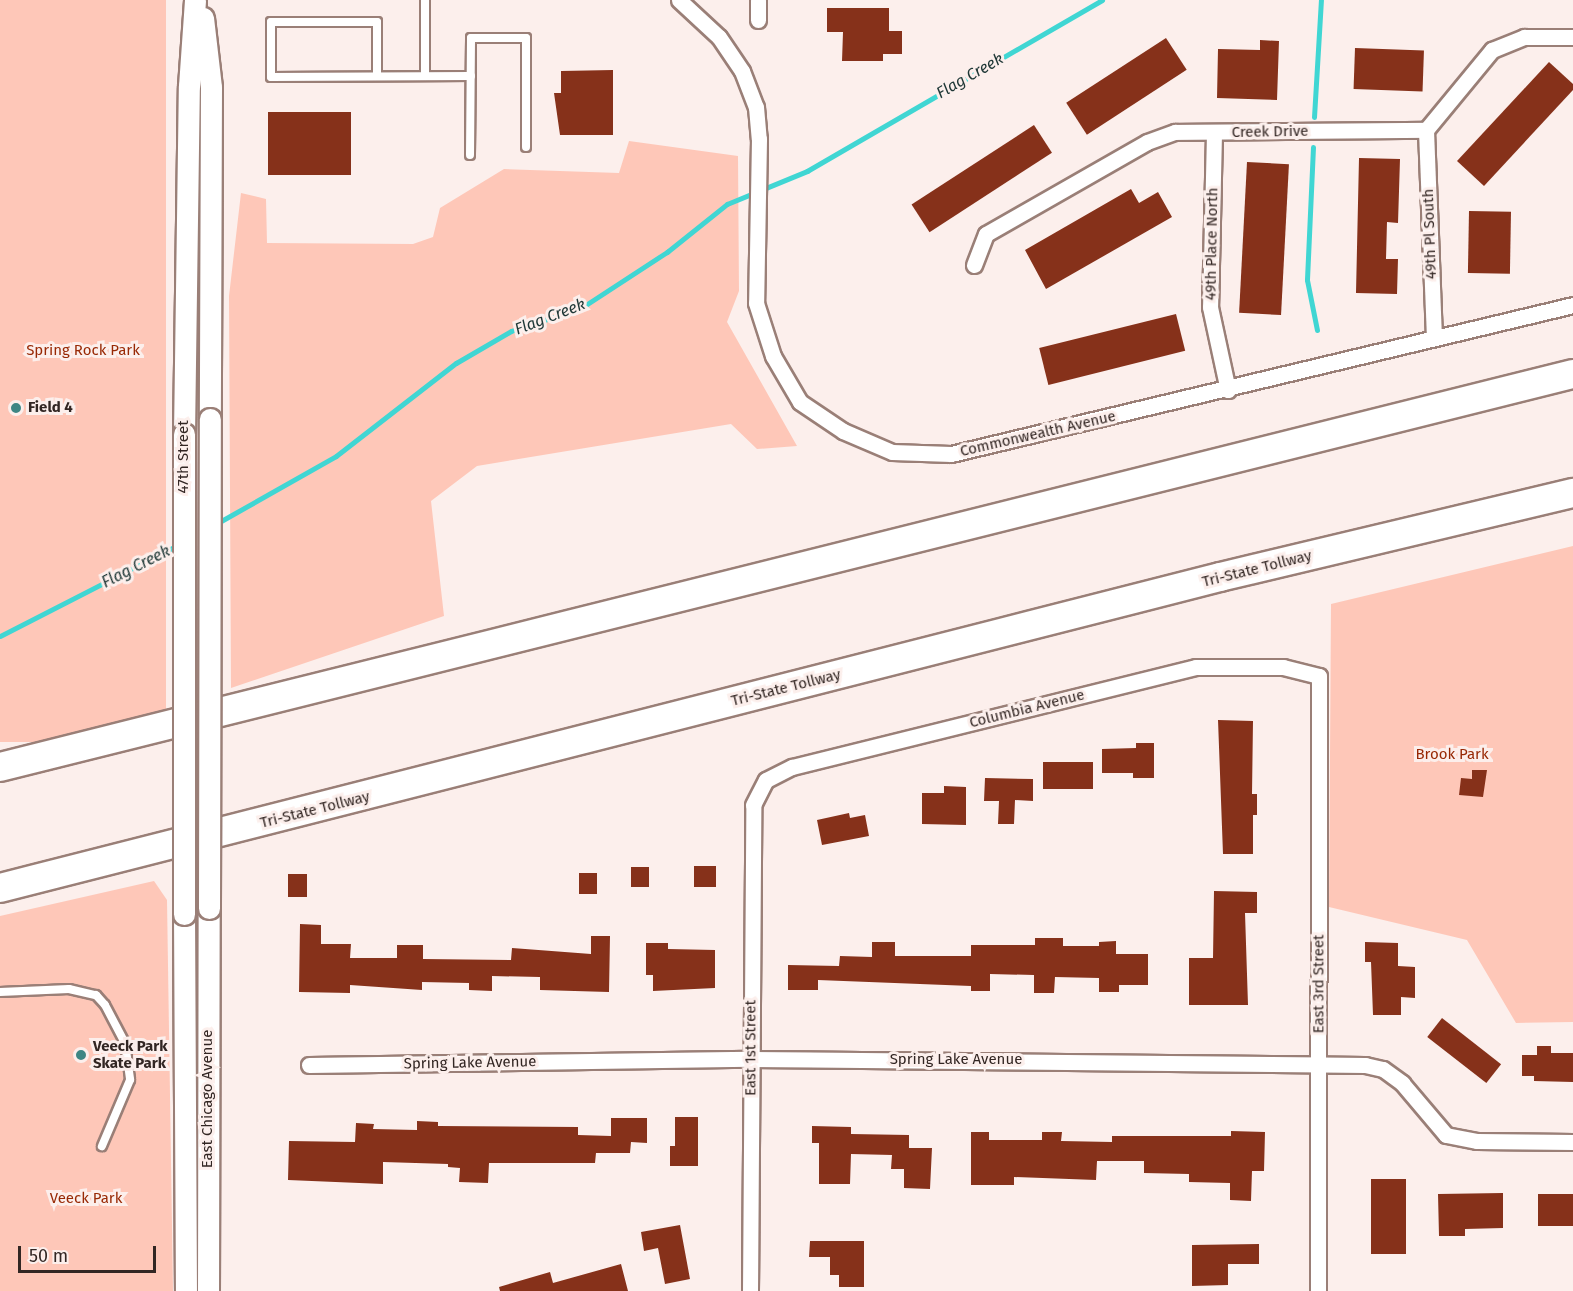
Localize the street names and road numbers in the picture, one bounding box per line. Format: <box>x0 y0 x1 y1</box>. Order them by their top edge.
street label: Creek Drive <box>1232 122 1308 142</box>
street label: 49th Place North <box>1202 187 1222 301</box>
street label: 49th Pl South <box>1419 188 1441 280</box>
street label: Commonwealth Avenue <box>958 407 1118 461</box>
street label: 47th Street <box>175 420 193 494</box>
street label: Tri-State Tollway <box>1200 547 1314 591</box>
street label: Tri-State Tollway <box>729 666 843 710</box>
street label: Columbia Avenue <box>968 686 1086 732</box>
street label: Tri-State Tollway <box>258 788 372 832</box>
street label: East 3rd Street <box>1310 935 1328 1033</box>
street label: East 1st Street <box>742 1000 760 1096</box>
street label: East Chicago Avenue <box>199 1030 217 1168</box>
street label: Spring Lake Avenue <box>890 1051 1022 1069</box>
street label: Spring Lake Avenue <box>404 1053 536 1073</box>

